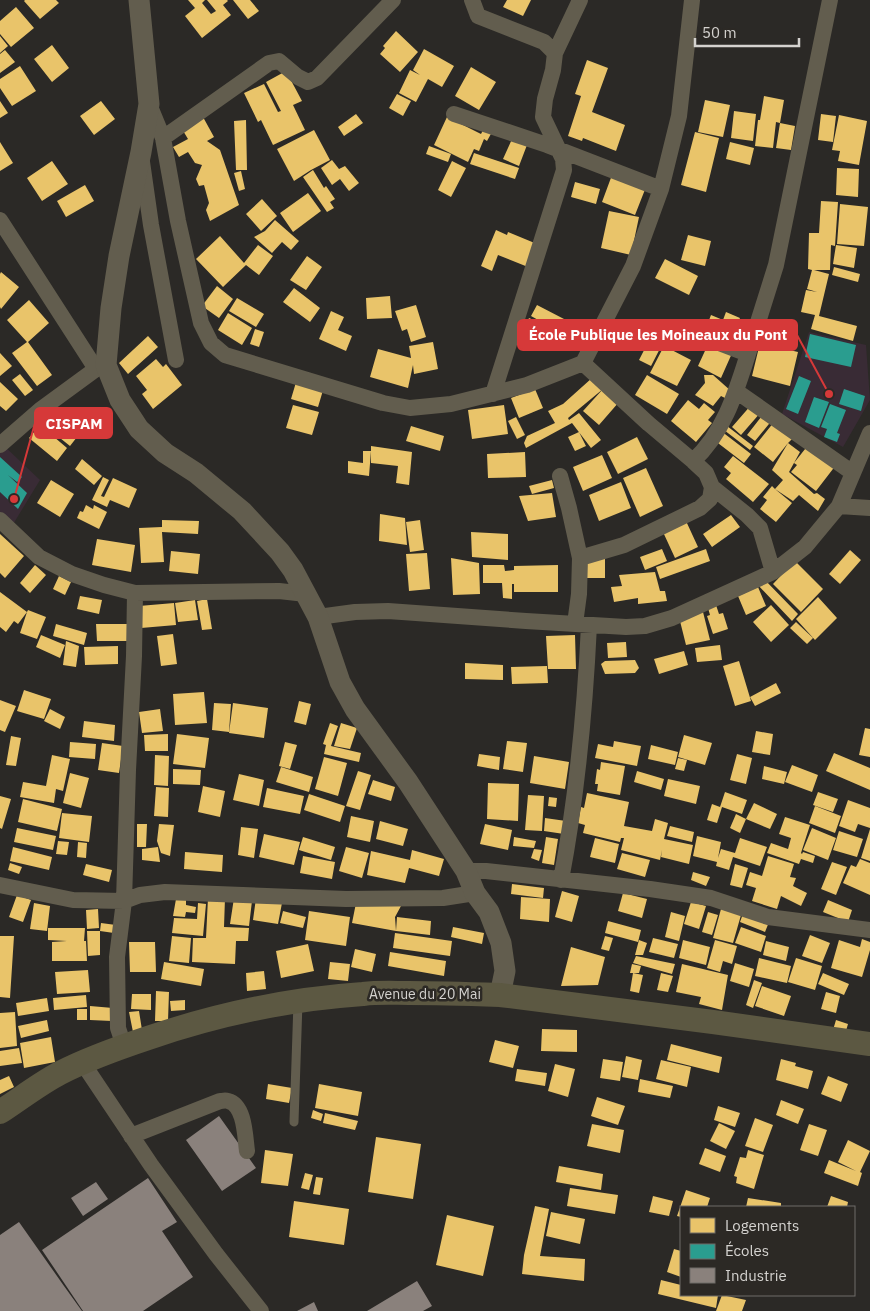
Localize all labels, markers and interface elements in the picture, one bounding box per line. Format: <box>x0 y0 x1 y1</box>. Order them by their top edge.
scale bar <box>695 15 799 47</box>
text: 50 m <box>702 23 737 42</box>
callout: École Publique les Moineaux du Pont <box>518 320 797 350</box>
text: École Publique les Moineaux du Pont <box>529 325 788 344</box>
callout: CISPAM <box>35 408 112 438</box>
text: CISPAM <box>46 414 102 433</box>
street label: Avenue du 20 Mai <box>369 985 481 1003</box>
legend <box>680 1206 855 1296</box>
text: Logements <box>725 1216 799 1235</box>
text: Écoles <box>725 1241 769 1260</box>
text: Industrie <box>725 1266 787 1285</box>

